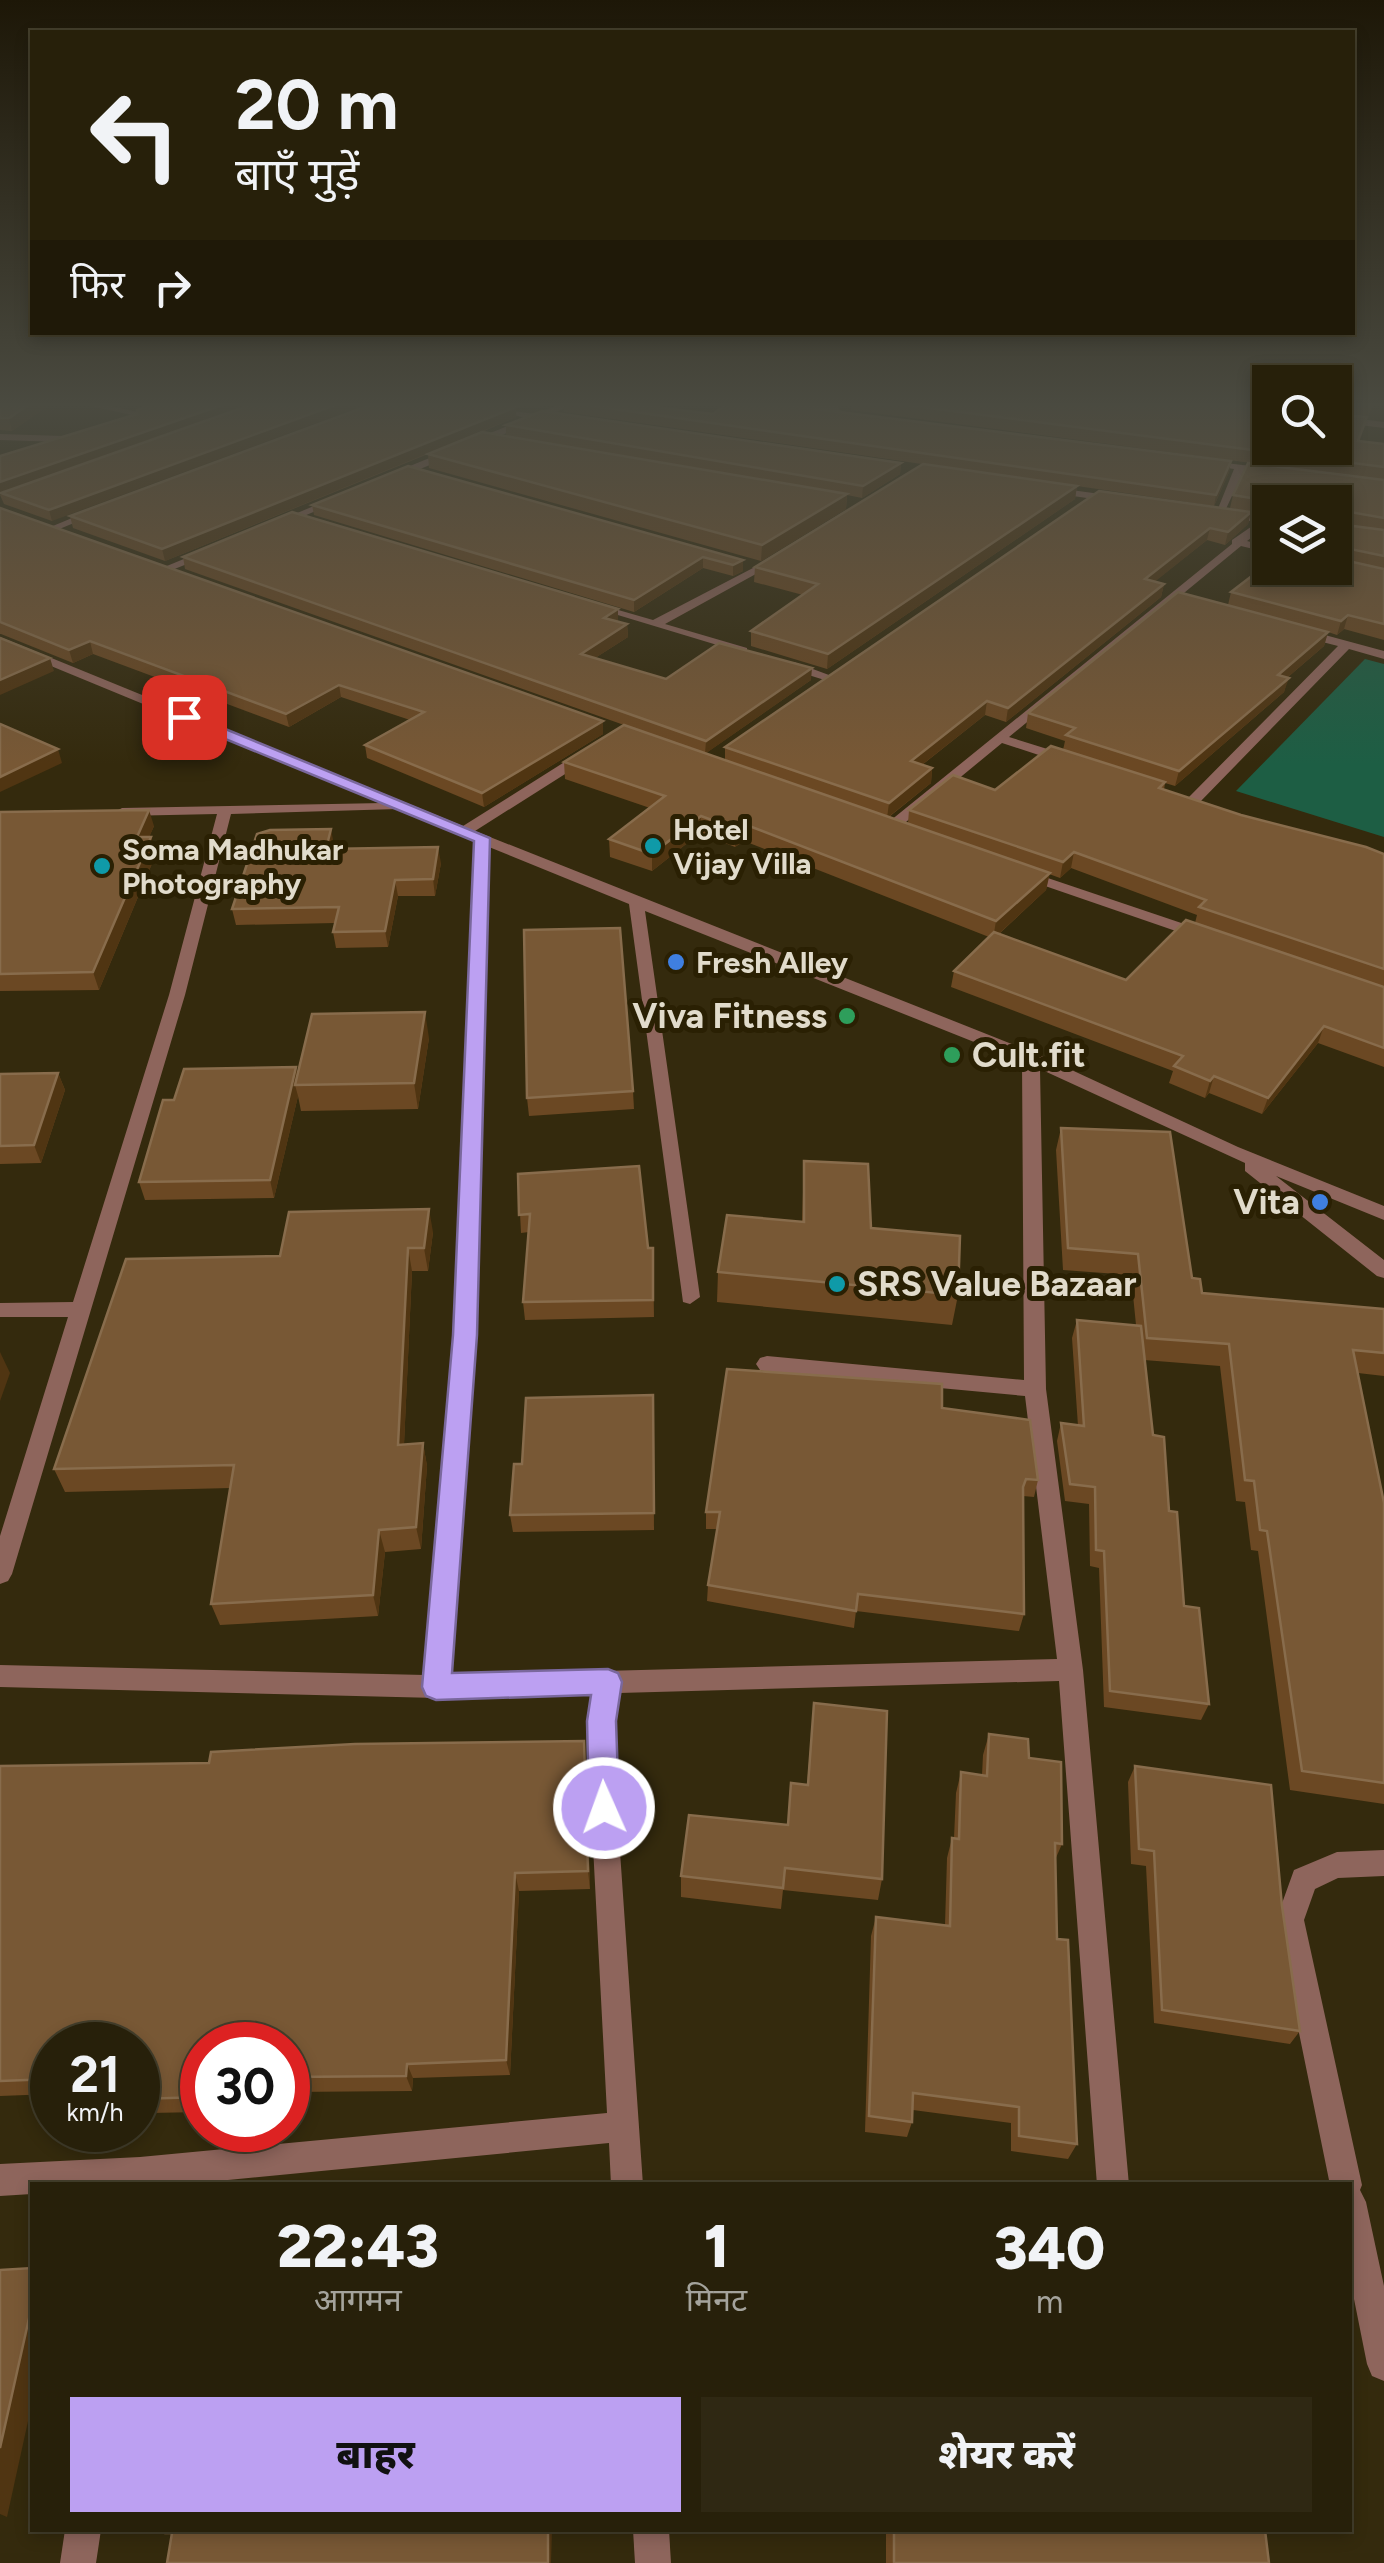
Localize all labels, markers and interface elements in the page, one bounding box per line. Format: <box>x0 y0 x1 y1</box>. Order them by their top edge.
text: 20 m <box>235 62 399 147</box>
icon: left <box>70 70 200 200</box>
text: बाएँ मुड़ें <box>235 147 359 201</box>
icon: right <box>145 260 200 315</box>
text: फिर <box>70 262 125 308</box>
map controls <box>1252 365 1352 585</box>
button: search <box>1252 365 1352 465</box>
button: layers <box>1252 485 1352 585</box>
pin <box>142 675 227 760</box>
icon: arrive <box>157 690 212 745</box>
place label: Hotel Vijay Villa <box>673 811 812 882</box>
place label: Soma Madhukar Photography <box>122 831 343 902</box>
marker: Hotel Vijay Villa <box>642 835 664 857</box>
marker: Soma Madhukar Photography <box>91 855 113 877</box>
place label: Fresh Alley <box>696 944 849 981</box>
marker: Fresh Alley <box>665 951 687 973</box>
place label: Viva Fitness <box>632 995 827 1037</box>
marker: Viva Fitness <box>836 1005 858 1027</box>
place label: Cult.fit <box>972 1034 1086 1076</box>
marker: Cult.fit <box>941 1044 963 1066</box>
place label: Vita <box>1233 1181 1300 1223</box>
marker: Vita <box>1309 1191 1331 1213</box>
place label: SRS Value Bazaar <box>857 1263 1136 1305</box>
marker: SRS Value Bazaar <box>826 1273 848 1295</box>
position arrow <box>552 1756 656 1860</box>
speed limit sign: 30 <box>180 2022 310 2152</box>
text: 21 <box>70 2044 120 2105</box>
text: km/h <box>66 2097 124 2127</box>
text: 22:43 <box>277 2210 439 2282</box>
text: 1 <box>704 2210 729 2282</box>
text: 340 <box>994 2212 1105 2284</box>
text: आगमन <box>314 2281 402 2319</box>
text: मिनट <box>686 2281 747 2319</box>
text: m <box>1036 2283 1063 2321</box>
button: बाहर <box>70 2397 681 2512</box>
button: शेयर करें <box>701 2397 1312 2512</box>

